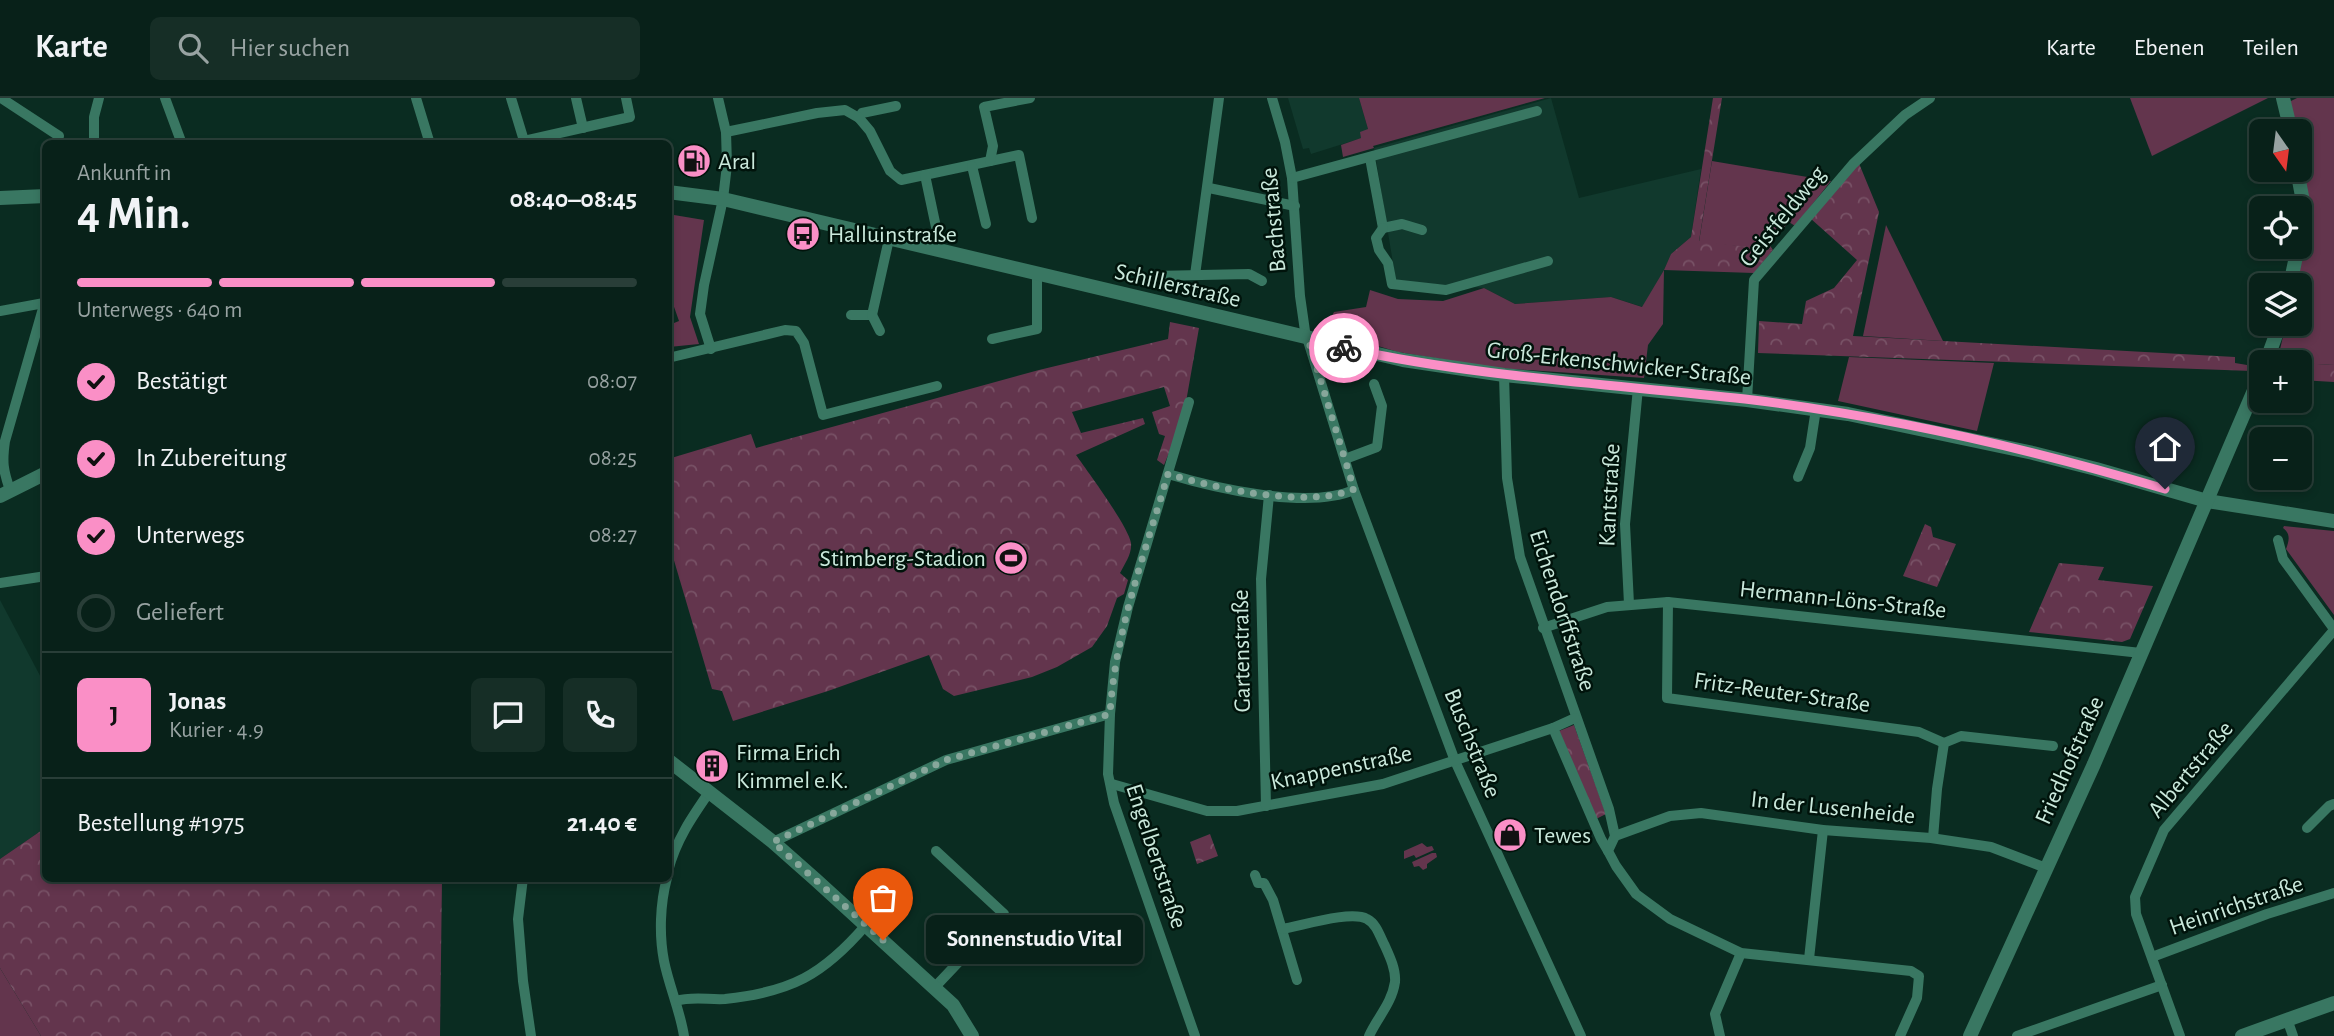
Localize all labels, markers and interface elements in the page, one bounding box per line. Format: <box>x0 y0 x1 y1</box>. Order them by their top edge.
search box <box>150 17 640 80</box>
icon: search <box>174 29 212 67</box>
text: Karte <box>35 31 108 64</box>
text: Hier suchen <box>230 35 350 61</box>
text: Karte <box>2046 36 2096 60</box>
text: Ebenen <box>2134 36 2205 60</box>
text: Teilen <box>2243 36 2299 60</box>
north arrow <box>2249 119 2312 182</box>
map controls <box>2249 119 2312 490</box>
fuel station icon: Aral <box>675 142 713 180</box>
place label: Aral <box>718 150 756 174</box>
street label: Geistfeldweg <box>1735 161 1831 272</box>
text: Ankunft in <box>77 162 171 185</box>
street label: Bachstraße <box>1257 166 1291 273</box>
text: 08:40–08:45 <box>509 186 637 212</box>
text: 4 Min. <box>77 191 191 237</box>
button: locate <box>2249 196 2312 259</box>
bus stop icon: Halluinstraße <box>784 215 822 253</box>
place label: Halluinstraße <box>828 223 957 247</box>
street label: Schillerstraße <box>1112 260 1243 312</box>
button: layers <box>2249 273 2312 336</box>
text: Unterwegs · 640 m <box>77 299 242 322</box>
courier <box>1309 313 1379 383</box>
icon: bike <box>1325 329 1363 367</box>
street label: Groß-Erkenschwicker-Straße <box>1486 338 1752 390</box>
button: + <box>2249 350 2312 413</box>
icon: check <box>77 363 115 401</box>
text: Bestätigt <box>136 368 227 394</box>
text: 08:07 <box>587 370 637 393</box>
pin <box>2135 417 2195 489</box>
button: − <box>2249 427 2312 490</box>
icon: home <box>2146 428 2184 466</box>
icon: check <box>77 440 115 478</box>
street label: Kantstraße <box>1595 443 1625 547</box>
text: In Zubereitung <box>136 445 286 471</box>
text: 08:25 <box>589 447 637 470</box>
icon: check <box>77 517 115 555</box>
text: Unterwegs <box>136 522 245 548</box>
text: 08:27 <box>589 524 637 547</box>
street label: Eichendorffstraße <box>1525 527 1599 694</box>
sports icon: Stimberg-Stadion <box>992 539 1030 577</box>
place label: Stimberg-Stadion <box>820 547 986 571</box>
street label: Hermann-Löns-Straße <box>1738 577 1947 623</box>
street label: Gartenstraße <box>1229 589 1255 713</box>
text: Geliefert <box>136 599 224 625</box>
street label: Fritz-Reuter-Straße <box>1692 669 1872 717</box>
button: chat <box>471 678 545 752</box>
button: phone <box>563 678 637 752</box>
street label: Buschstraße <box>1439 685 1505 801</box>
text: Jonas <box>169 688 226 714</box>
street label: Friedhofstraße <box>2031 693 2109 828</box>
text: J <box>110 702 118 728</box>
street label: Albertstraße <box>2144 717 2238 823</box>
text: Kurier · 4.9 <box>169 719 264 742</box>
place label: Firma Erich Kimmel e.K. <box>736 741 849 793</box>
street label: Knappenstraße <box>1268 741 1414 795</box>
building icon: Firma Erich Kimmel e.K. <box>693 747 731 785</box>
street label: Engelbertstraße <box>1121 781 1191 932</box>
street label: In der Lusenheide <box>1750 787 1916 829</box>
text: Bestellung #1975 <box>77 810 245 836</box>
text: 21.40 € <box>567 810 637 836</box>
shop icon: Tewes <box>1491 816 1529 854</box>
place label: Tewes <box>1534 824 1591 848</box>
pin <box>853 868 913 940</box>
street label: Heinrichstraße <box>2166 872 2306 940</box>
icon: bag <box>864 879 902 917</box>
callout: Sonnenstudio Vital <box>925 916 1142 964</box>
text: Sonnenstudio Vital <box>947 928 1122 951</box>

